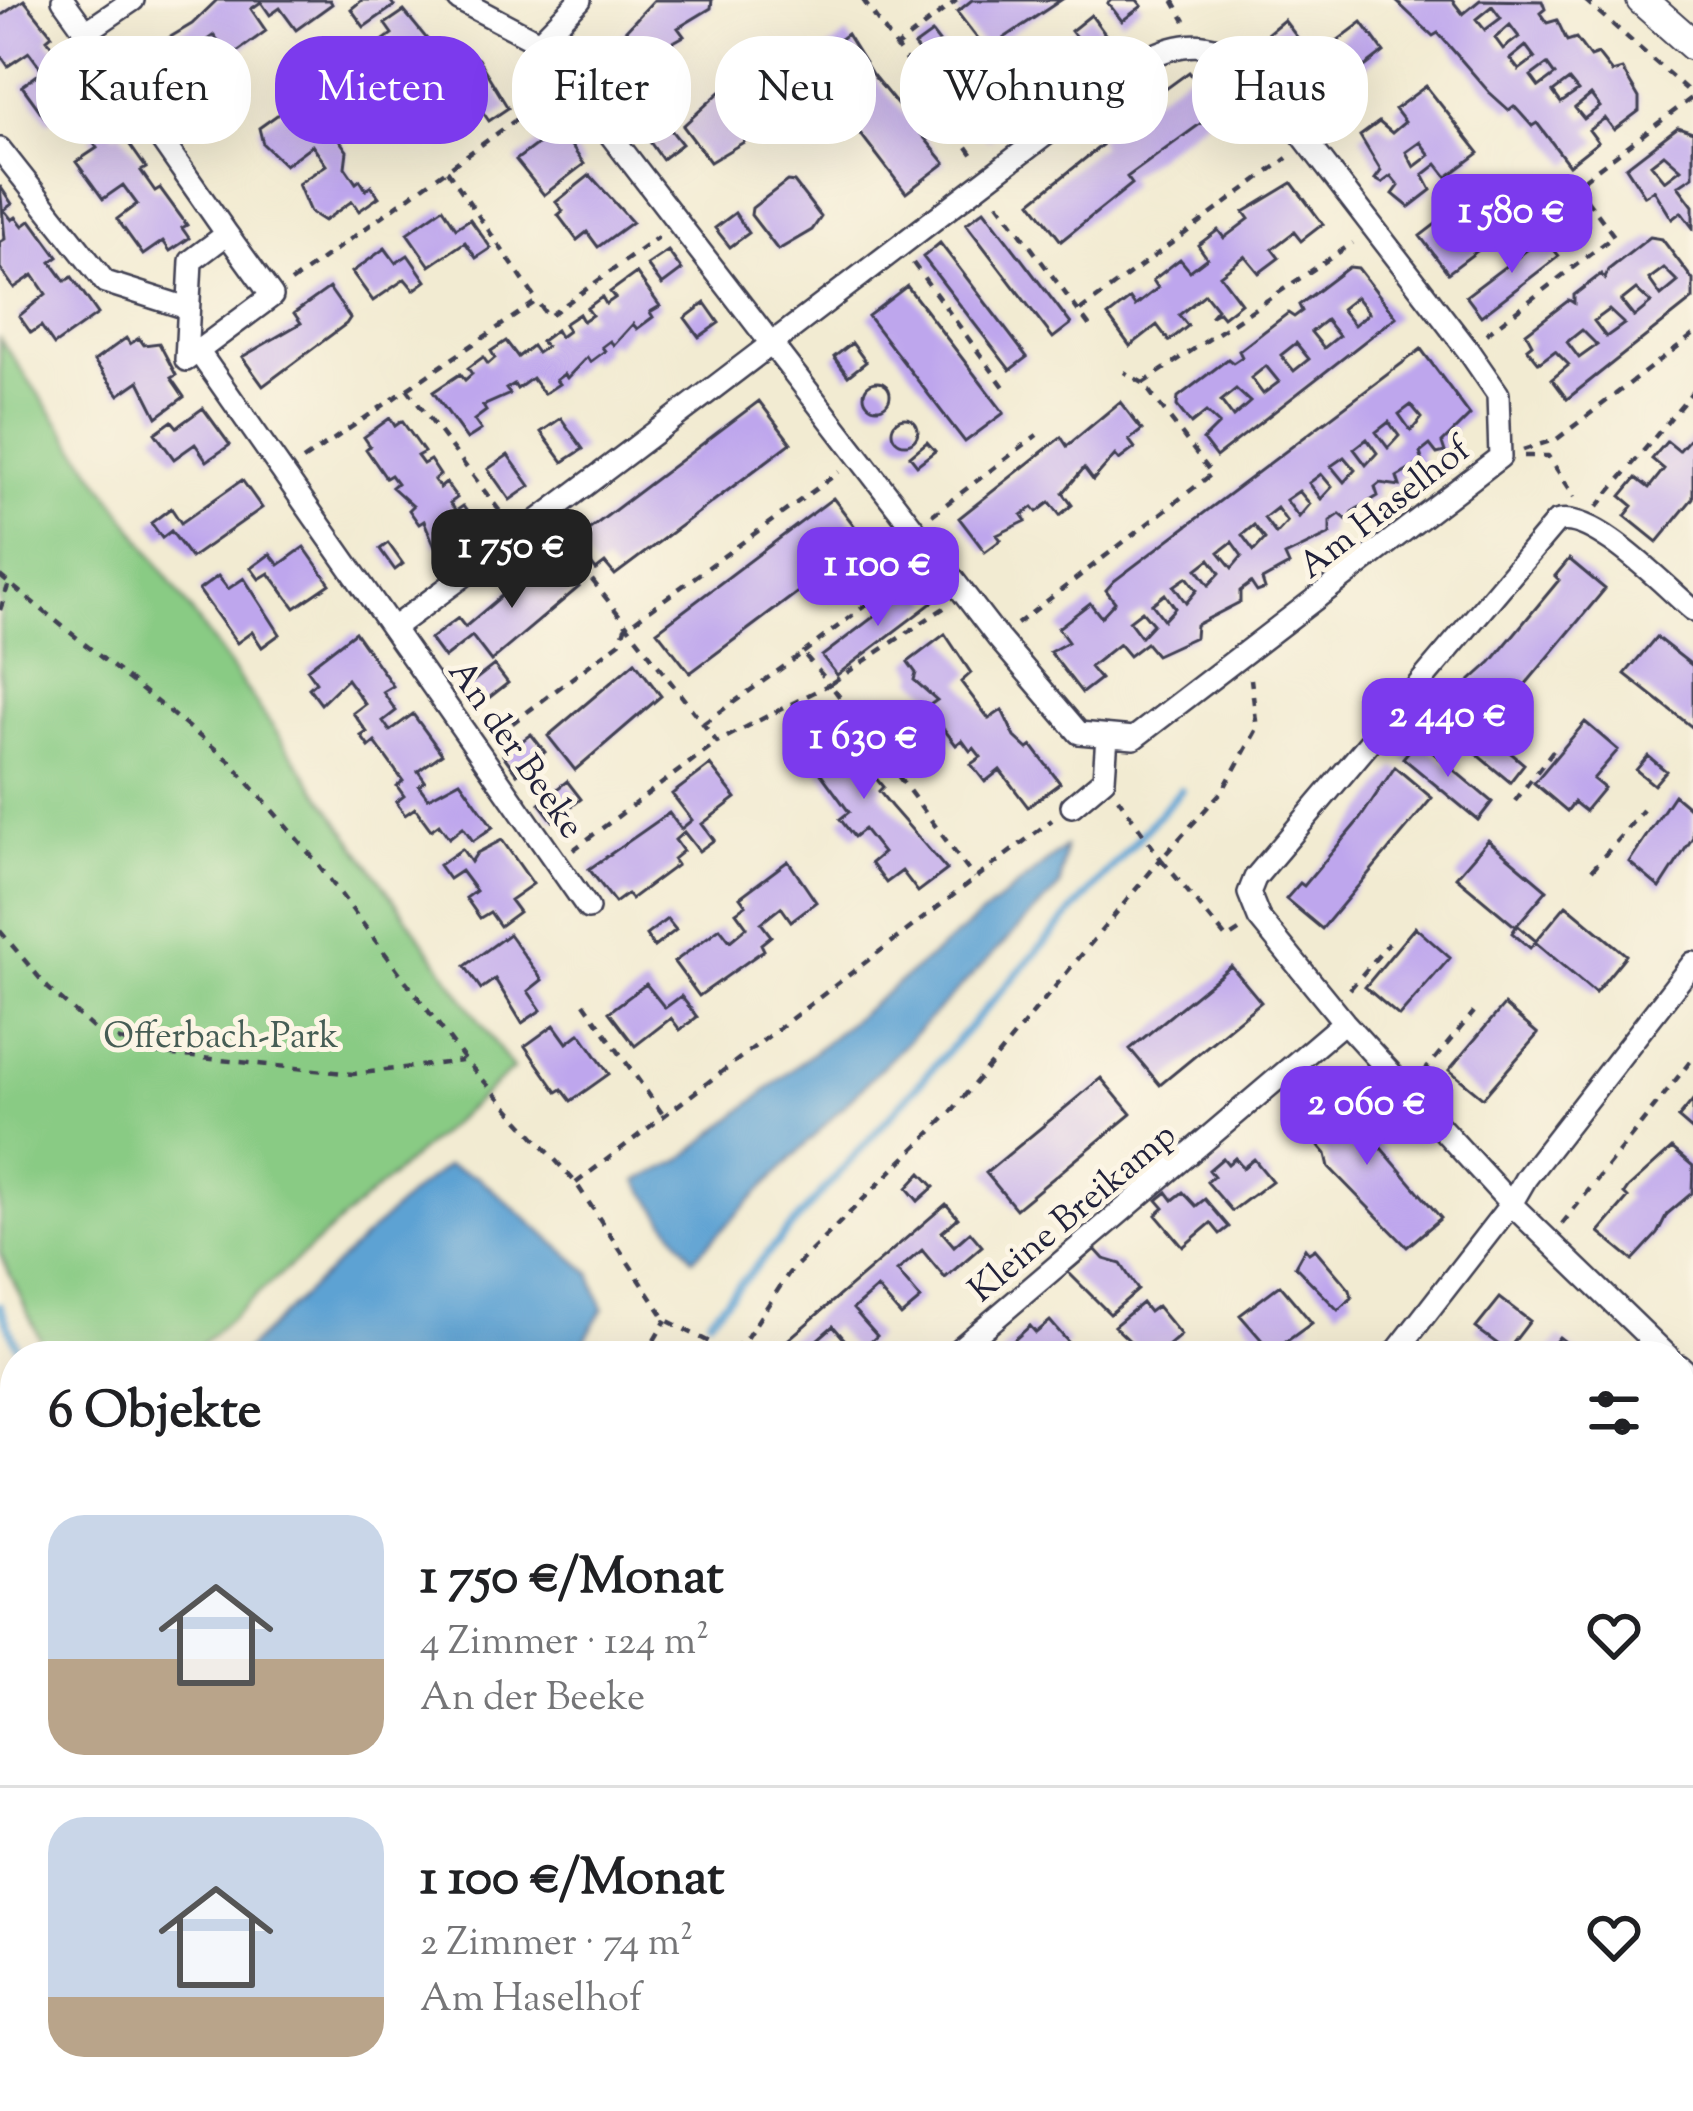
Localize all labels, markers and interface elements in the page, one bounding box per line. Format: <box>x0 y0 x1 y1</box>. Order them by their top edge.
chip: Kaufen <box>36 36 251 144</box>
chip: Mieten <box>275 36 488 144</box>
chip: Filter <box>512 36 691 144</box>
chip: Neu <box>715 36 876 144</box>
chip: Wohnung <box>900 36 1168 144</box>
chip: Haus <box>1192 36 1368 144</box>
pin: 1 580 € <box>1401 174 1623 276</box>
text: 1 580 € <box>1458 185 1566 241</box>
street label: Am Haselhof <box>1289 424 1484 593</box>
pin: 1 750 € <box>401 509 623 611</box>
text: 1 750 € <box>458 520 566 576</box>
pin: 1 100 € <box>767 527 989 629</box>
text: 1 100 € <box>824 538 932 594</box>
street label: An der Beeke <box>434 650 596 850</box>
pin: 2 440 € <box>1337 678 1559 780</box>
text: 2 440 € <box>1389 689 1507 745</box>
pin: 1 630 € <box>753 700 975 802</box>
text: 1 630 € <box>809 711 919 767</box>
park label: Offerbach-Park <box>103 1012 339 1064</box>
pin: 2 060 € <box>1256 1066 1478 1168</box>
text: 2 060 € <box>1307 1077 1427 1133</box>
street label: Kleine Breikamp <box>958 1112 1189 1317</box>
text: 6 Objekte <box>48 1377 261 1450</box>
icon: filters <box>1581 1380 1647 1446</box>
text: 1 750 €/Monat <box>420 1543 724 1616</box>
icon: home <box>144 1563 288 1707</box>
icon: heart <box>1581 1602 1647 1668</box>
text: 4 Zimmer · 124 m² <box>420 1616 709 1672</box>
text: An der Beeke <box>420 1672 645 1728</box>
text: 1 100 €/Monat <box>420 1844 724 1917</box>
icon: home <box>144 1865 288 2009</box>
icon: heart <box>1581 1904 1647 1970</box>
text: 2 Zimmer · 74 m² <box>420 1917 693 1973</box>
text: Am Haselhof <box>420 1973 643 2029</box>

